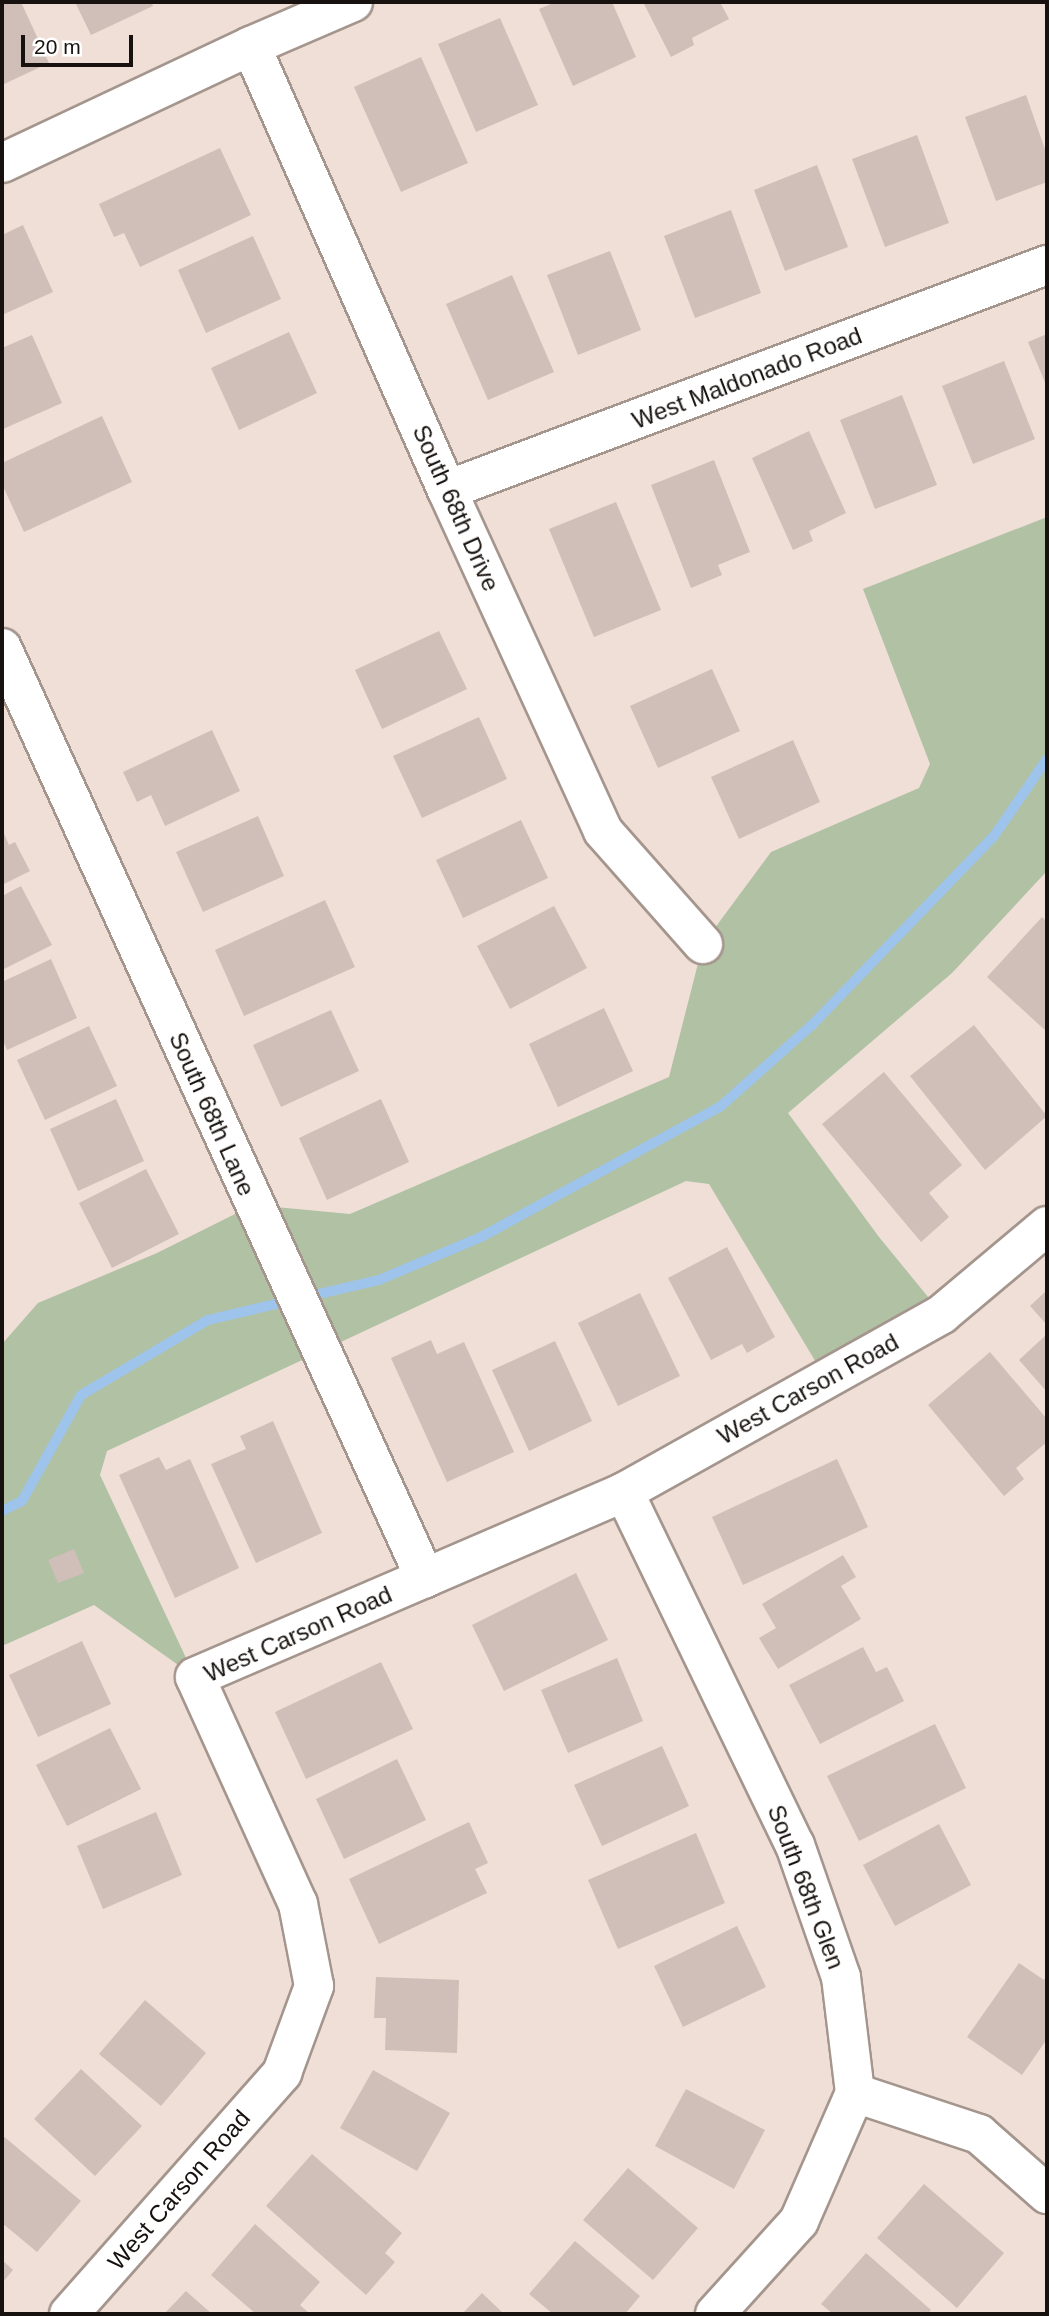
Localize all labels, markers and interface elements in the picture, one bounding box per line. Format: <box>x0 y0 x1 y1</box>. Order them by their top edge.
scale bar <box>24 21 136 65</box>
text: 20 m <box>34 35 81 58</box>
street label: West Maldonado Road <box>628 321 866 435</box>
street label: South 68th Drive <box>406 420 506 596</box>
street label: South 68th Lane <box>163 1028 261 1200</box>
street label: West Carson Road <box>713 1327 903 1451</box>
street label: West Carson Road <box>200 1580 396 1688</box>
street label: South 68th Glen <box>761 1801 851 1973</box>
street label: West Carson Road <box>102 2104 256 2276</box>

